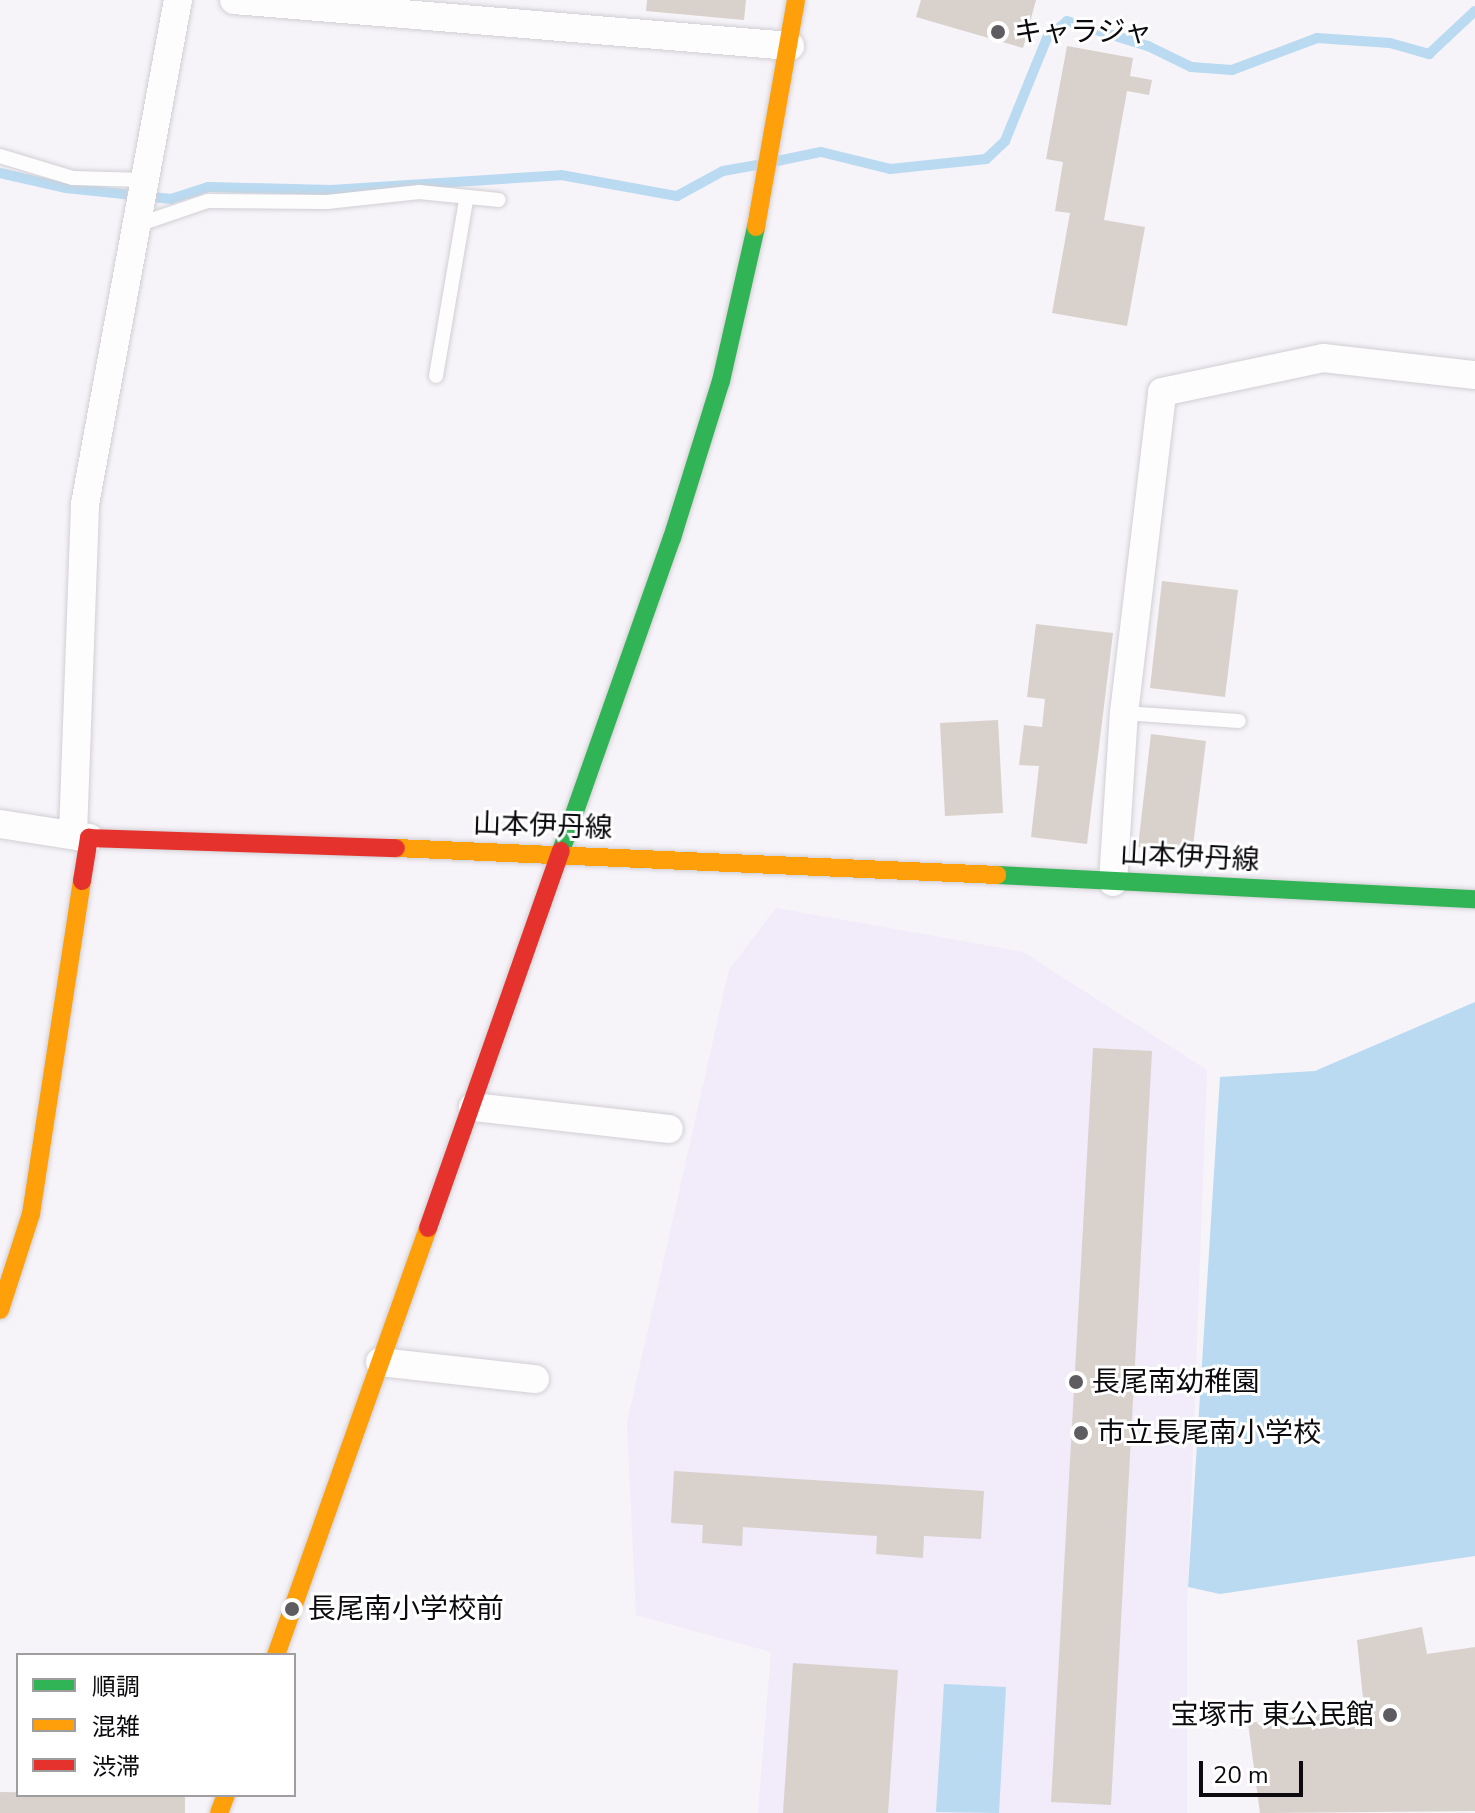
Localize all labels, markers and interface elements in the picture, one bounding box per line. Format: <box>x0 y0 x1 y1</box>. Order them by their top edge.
place label: キャラジャ <box>1014 15 1154 49</box>
marker: キャラジャ <box>989 23 1007 41</box>
street label: 山本伊丹線 <box>472 807 614 845</box>
street label: 山本伊丹線 <box>1119 837 1261 877</box>
place label: 長尾南幼稚園 <box>1092 1365 1260 1399</box>
marker: 長尾南幼稚園 <box>1067 1373 1085 1391</box>
place label: 市立長尾南小学校 <box>1097 1416 1321 1450</box>
marker: 市立長尾南小学校 <box>1072 1424 1090 1442</box>
place label: 長尾南小学校前 <box>308 1592 504 1626</box>
marker: 長尾南小学校前 <box>283 1600 301 1618</box>
legend <box>16 1653 296 1797</box>
text: 順調 <box>92 1671 140 1703</box>
place label: 宝塚市 東公民館 <box>1171 1698 1374 1732</box>
marker: 宝塚市 東公民館 <box>1381 1706 1399 1724</box>
text: 混雑 <box>92 1711 140 1743</box>
scale bar <box>1203 1745 1307 1795</box>
text: 渋滞 <box>92 1751 140 1783</box>
text: 20 m <box>1213 1759 1269 1791</box>

